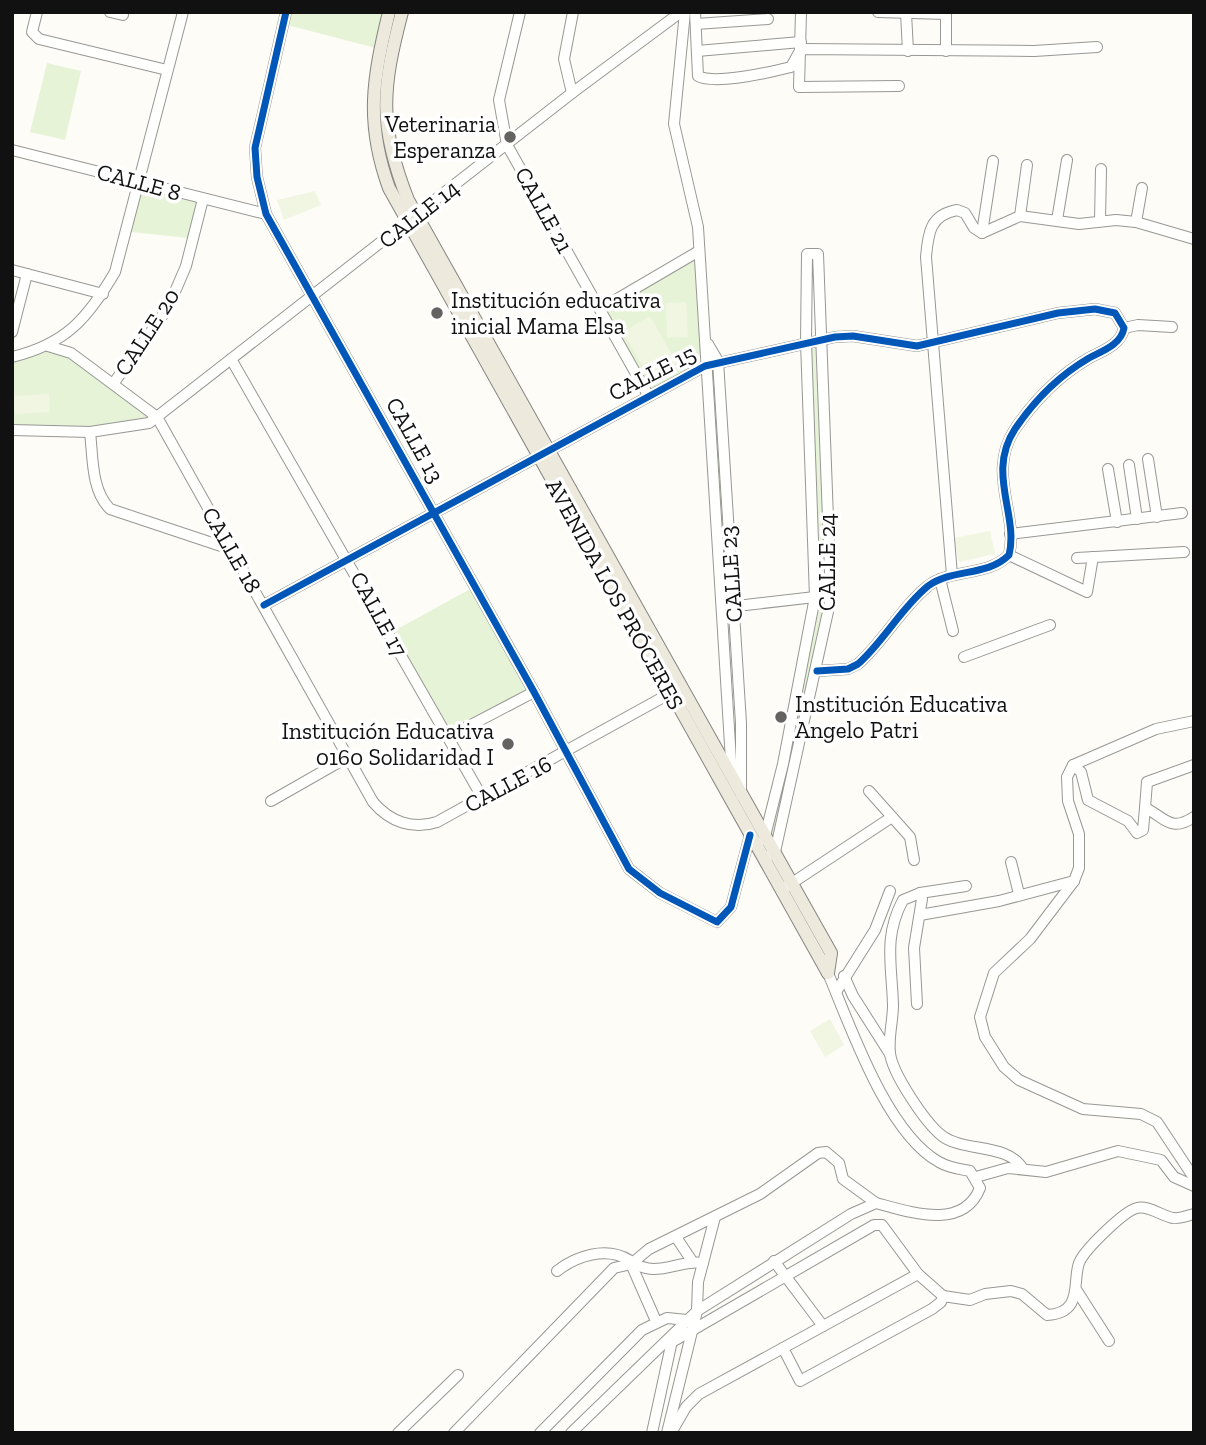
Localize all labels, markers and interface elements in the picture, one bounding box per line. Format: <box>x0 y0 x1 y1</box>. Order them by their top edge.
place label: Veterinaria Esperanza <box>384 110 496 164</box>
marker: Veterinaria Esperanza <box>502 129 518 145</box>
street label: CALLE 8 <box>94 157 184 207</box>
street label: CALLE 21 <box>509 162 579 258</box>
street label: CALLE 14 <box>373 174 465 254</box>
street label: CALLE 20 <box>108 283 186 381</box>
place label: Institución educativa inicial Mama Elsa <box>451 286 661 340</box>
marker: Institución educativa inicial Mama Elsa <box>429 305 445 321</box>
street label: CALLE 15 <box>604 339 700 407</box>
street label: CALLE 13 <box>380 392 450 488</box>
street label: AVENIDA LOS PRÓCERES <box>540 474 690 714</box>
street label: CALLE 18 <box>196 502 268 598</box>
street label: CALLE 24 <box>813 513 841 611</box>
street label: CALLE 23 <box>714 525 748 623</box>
street label: CALLE 17 <box>344 567 414 662</box>
place label: Institución Educativa Angelo Patri <box>795 690 1008 744</box>
marker: Institución Educativa Angelo Patri <box>773 709 789 725</box>
place label: Institución Educativa 0160 Solidaridad I <box>281 717 494 771</box>
marker: Institución Educativa 0160 Solidaridad I <box>500 736 516 752</box>
street label: CALLE 16 <box>460 749 556 819</box>

